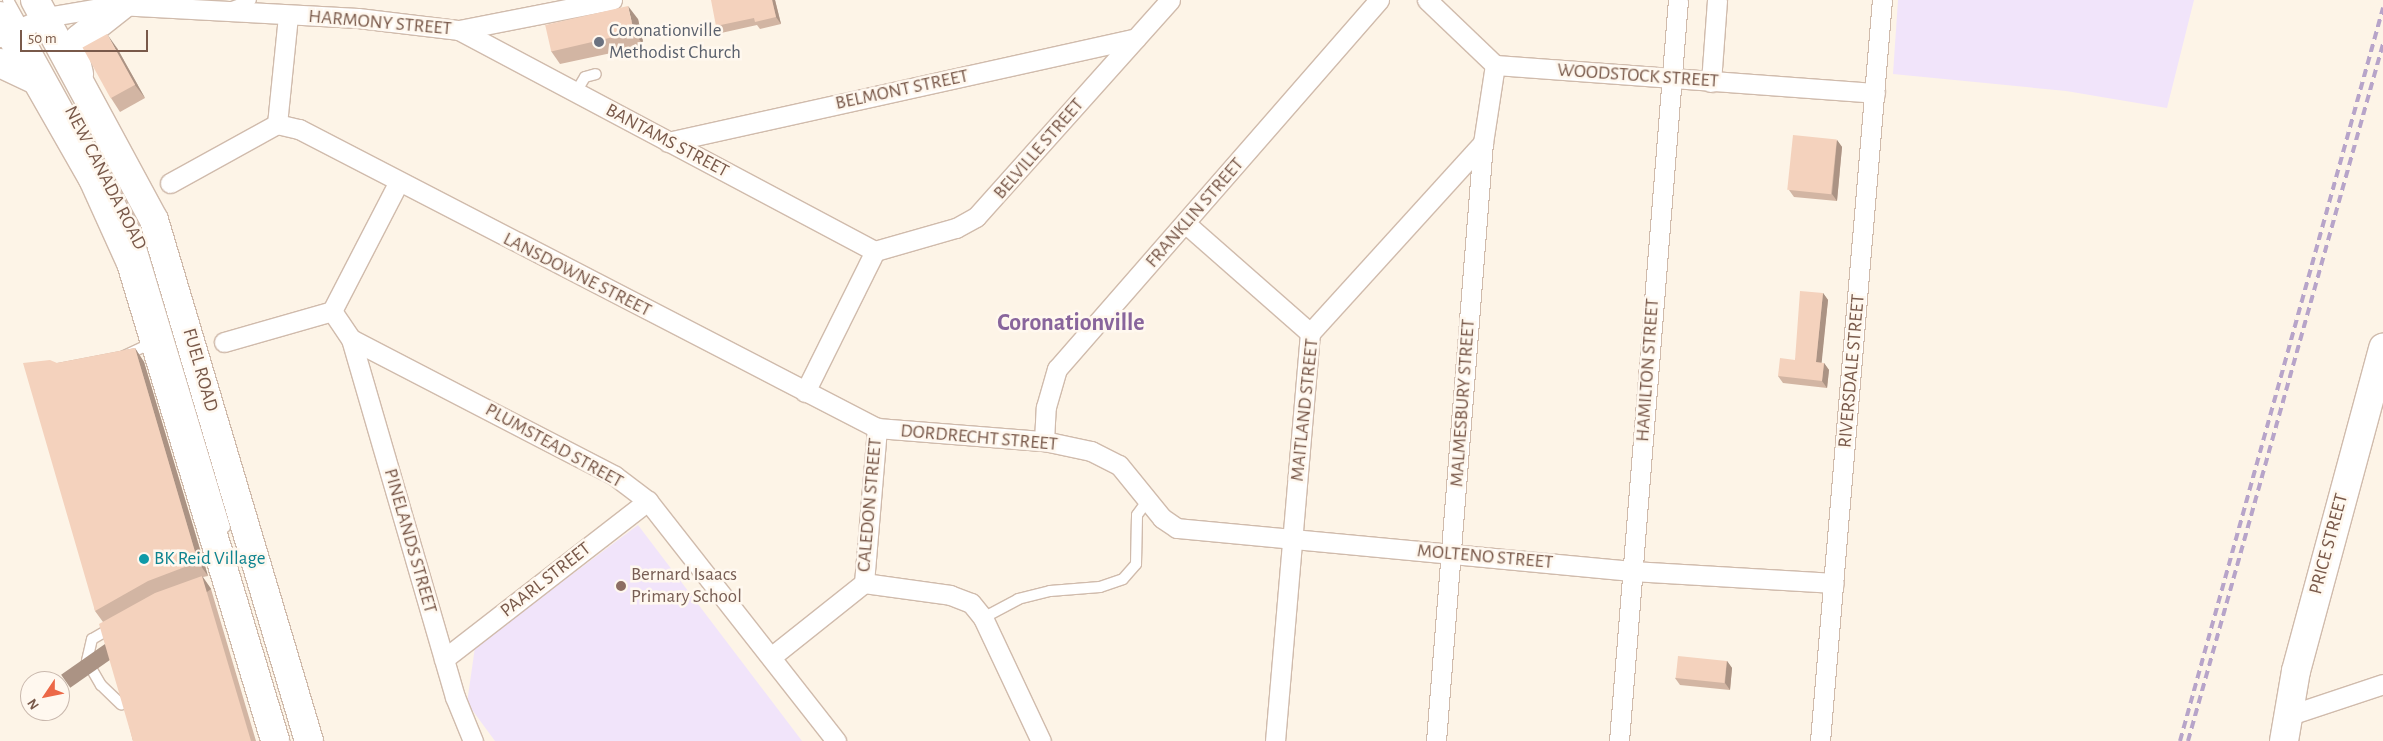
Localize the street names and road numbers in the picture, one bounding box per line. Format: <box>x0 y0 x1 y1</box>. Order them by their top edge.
street label: HARMONY STREET <box>307 5 453 41</box>
street label: WOODSTOCK STREET <box>1556 59 1720 93</box>
street label: BELMONT STREET <box>833 65 971 115</box>
street label: BELVILLE STREET <box>989 94 1089 204</box>
street label: BANTAMS STREET <box>601 99 733 183</box>
street label: NEW CANADA ROAD <box>59 102 151 254</box>
street label: FRANKLIN STREET <box>1141 153 1249 273</box>
street label: LANSDOWNE STREET <box>499 228 655 322</box>
street label: RIVERSDALE STREET <box>1834 293 1870 449</box>
street label: HAMILTON STREET <box>1632 297 1664 443</box>
street label: MALMESBURY STREET <box>1446 318 1480 488</box>
street label: FUEL ROAD <box>177 326 223 414</box>
street label: MAITLAND STREET <box>1286 337 1324 483</box>
street label: PLUMSTEAD STREET <box>481 399 627 493</box>
street label: DORDRECHT STREET <box>899 420 1059 456</box>
street label: CALEDON STREET <box>853 437 887 573</box>
street label: PINELANDS STREET <box>378 466 442 616</box>
street label: PRICE STREET <box>2305 491 2353 597</box>
street label: PAARL STREET <box>496 538 596 622</box>
street label: MOLTENO STREET <box>1416 540 1554 574</box>

